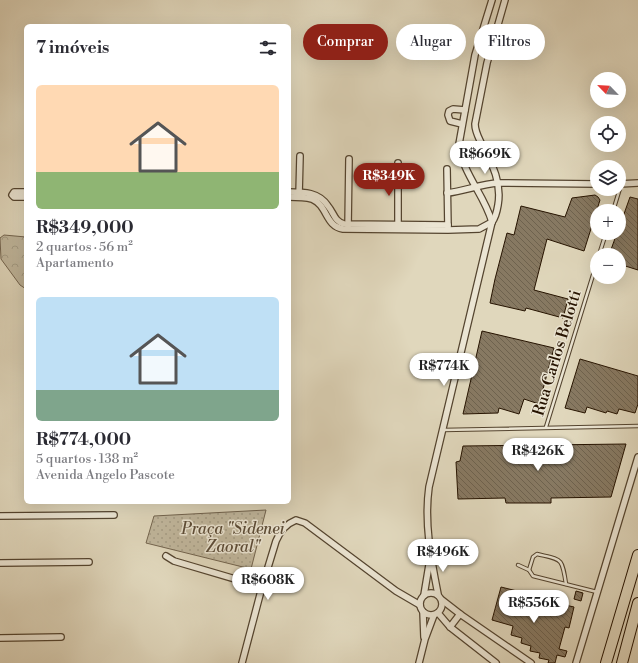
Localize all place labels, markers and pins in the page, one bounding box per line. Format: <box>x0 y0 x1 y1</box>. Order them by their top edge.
pin: R$669K <box>452 141 518 175</box>
pin: R$349K <box>356 163 422 197</box>
pin: R$774K <box>411 353 477 387</box>
pin: R$426K <box>505 438 571 472</box>
pin: R$496K <box>410 539 476 573</box>
pin: R$608K <box>235 567 301 601</box>
pin: R$556K <box>501 590 567 624</box>

